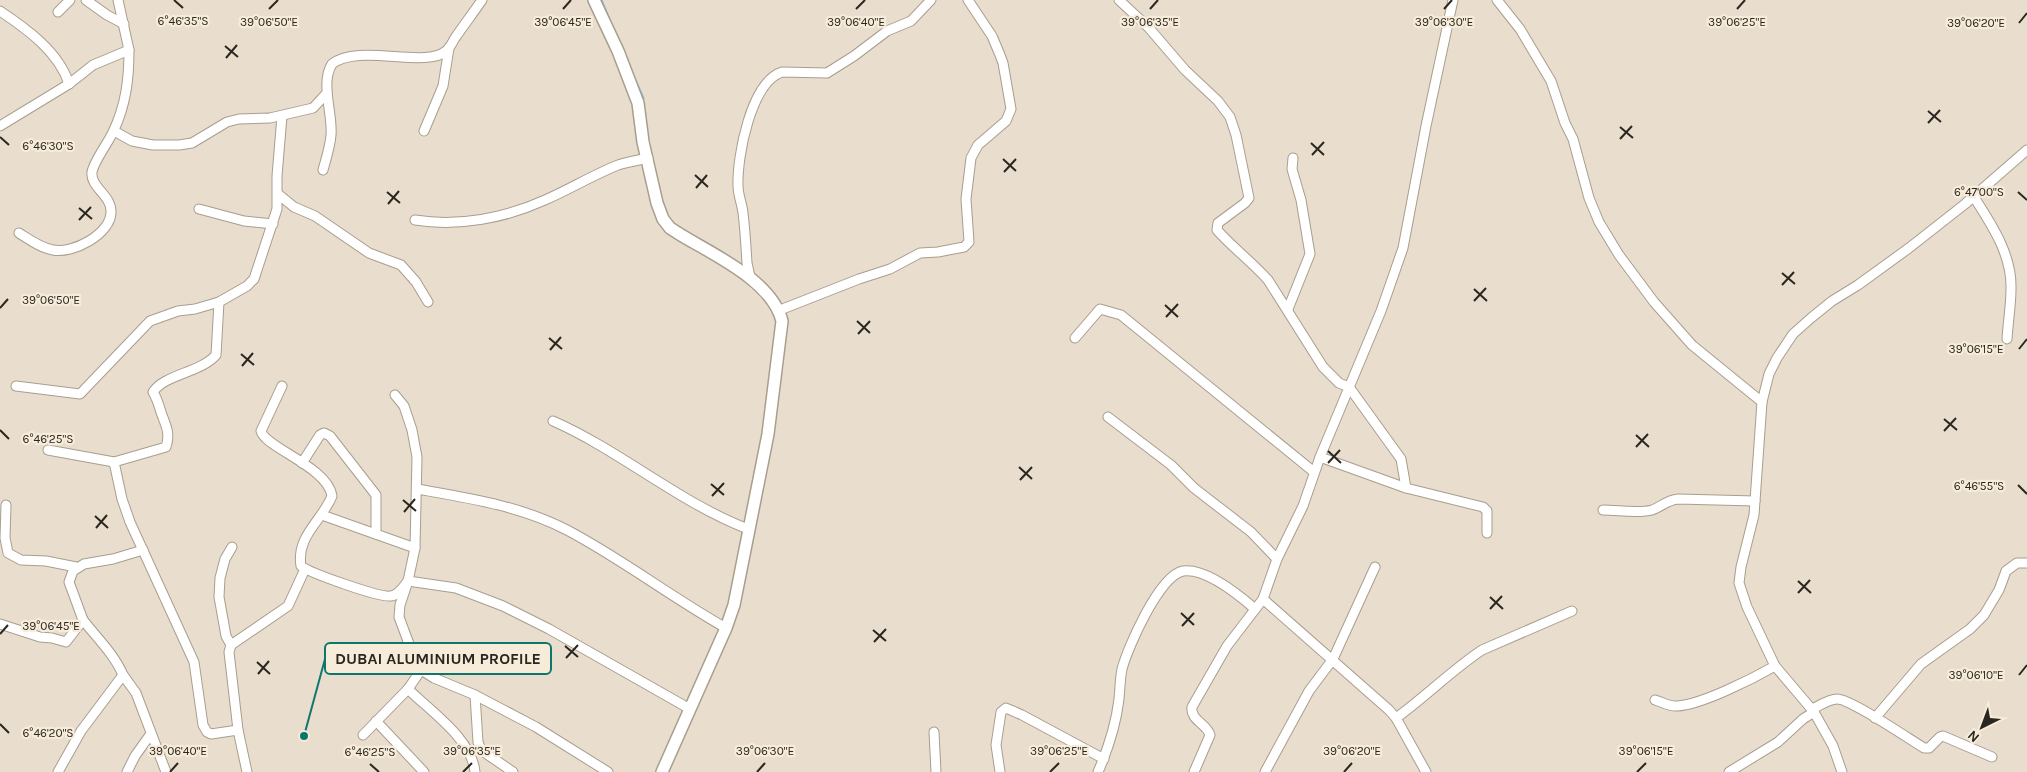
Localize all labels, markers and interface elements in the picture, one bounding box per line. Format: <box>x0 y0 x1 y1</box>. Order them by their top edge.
text: 6°46'35"S <box>158 14 208 28</box>
text: 39°06'50"E <box>240 15 298 29</box>
text: 39°06'45"E <box>534 15 592 29</box>
text: 39°06'40"E <box>827 15 885 29</box>
text: 39°06'35"E <box>1121 15 1179 29</box>
text: 39°06'30"E <box>1415 15 1473 29</box>
text: 39°06'25"E <box>1708 15 1766 29</box>
text: 39°06'20"E <box>1947 16 2005 30</box>
text: 6°46'30"S <box>22 139 74 153</box>
text: 6°47'00"S <box>1954 185 2004 199</box>
text: 39°06'50"E <box>22 293 80 307</box>
text: 39°06'15"E <box>1949 342 2003 356</box>
text: 6°46'25"S <box>23 432 73 446</box>
text: 6°46'55"S <box>1954 479 2004 493</box>
text: 39°06'45"E <box>22 619 80 633</box>
callout: DUBAI ALUMINIUM PROFILE <box>325 643 551 674</box>
text: DUBAI ALUMINIUM PROFILE <box>335 649 541 668</box>
text: 39°06'10"E <box>1948 668 2004 682</box>
north arrow <box>1957 702 2007 752</box>
text: 6°46'20"S <box>22 726 74 740</box>
text: N <box>1964 727 1983 746</box>
text: 39°06'40"E <box>149 744 207 758</box>
text: 39°06'35"E <box>443 744 501 758</box>
text: 39°06'30"E <box>736 744 794 758</box>
text: 39°06'25"E <box>1030 744 1088 758</box>
text: 39°06'20"E <box>1323 744 1381 758</box>
text: 39°06'15"E <box>1619 744 1673 758</box>
text: 6°46'25"S <box>345 745 395 759</box>

